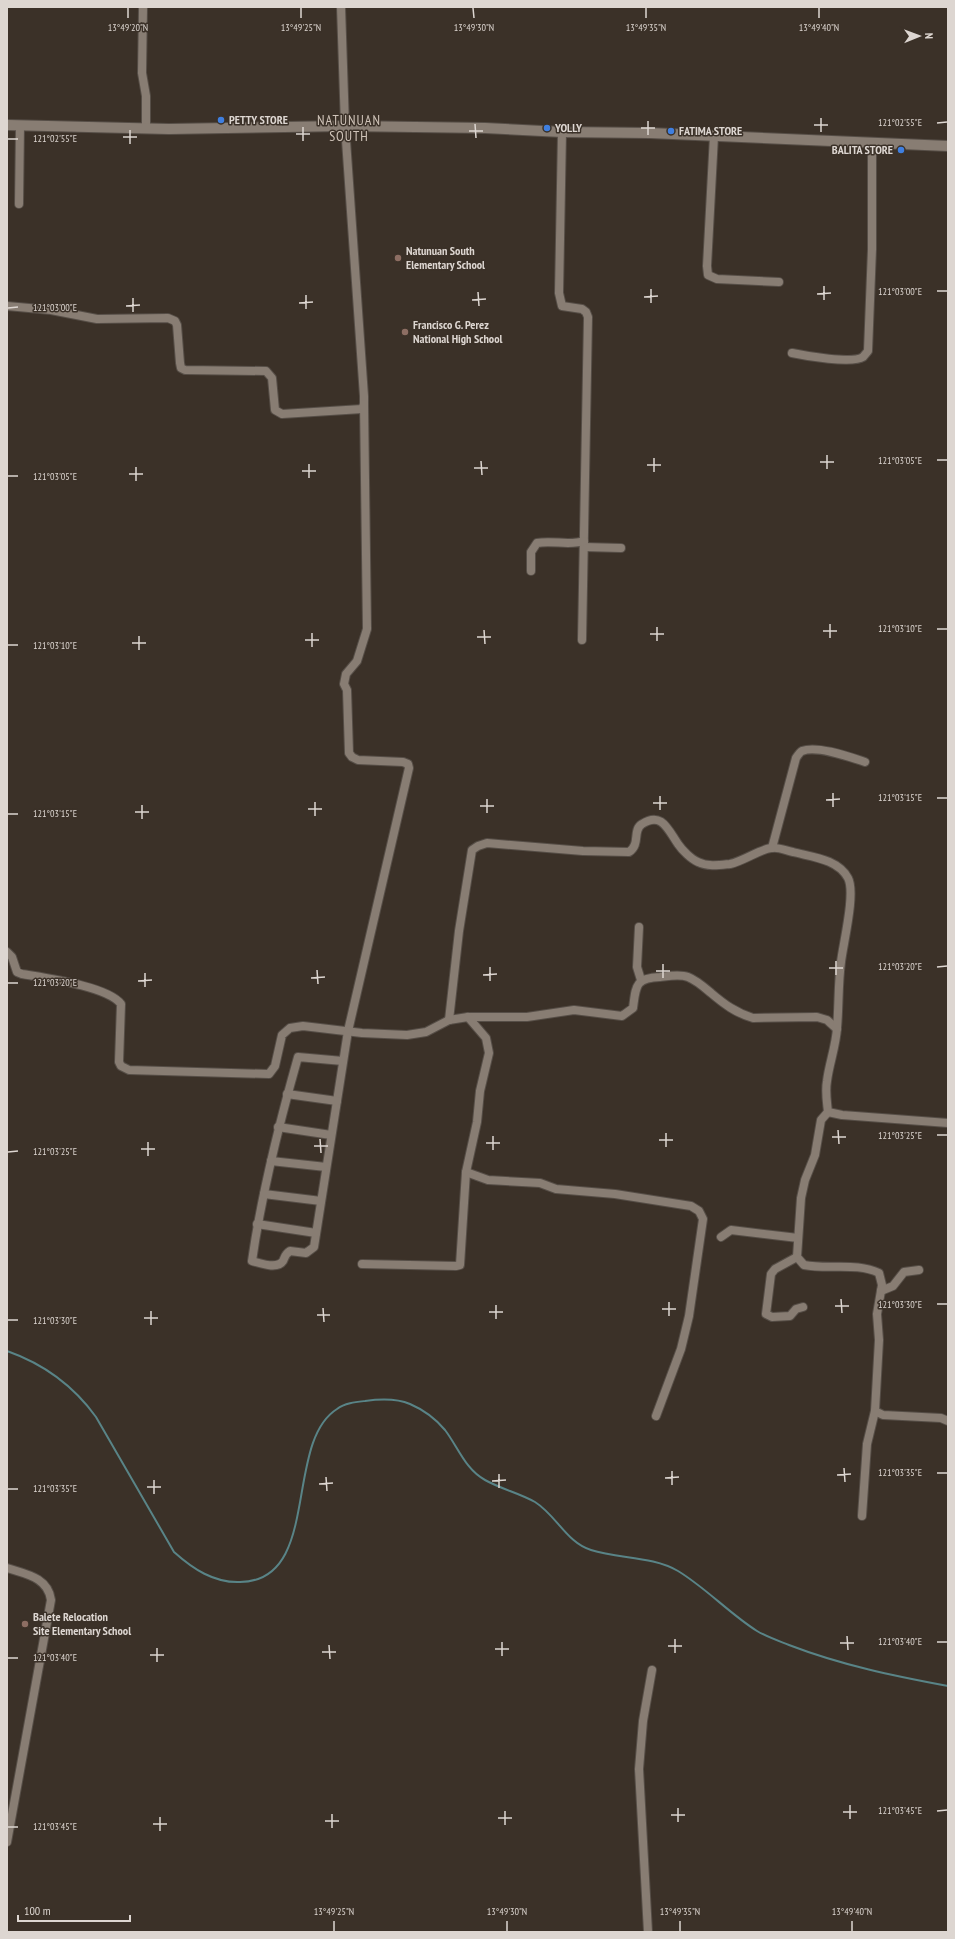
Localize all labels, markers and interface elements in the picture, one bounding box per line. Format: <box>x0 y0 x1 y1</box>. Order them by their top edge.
north arrow <box>899 16 939 56</box>
text: 13°49'20"N <box>108 21 148 34</box>
text: 13°49'25"N <box>281 21 321 34</box>
text: 13°49'30"N <box>454 21 494 34</box>
text: 13°49'35"N <box>626 21 666 34</box>
text: 13°49'40"N <box>799 21 839 34</box>
text: N <box>922 33 936 39</box>
district label: NATUNUAN SOUTH <box>317 111 381 145</box>
place label: PETTY STORE <box>229 112 288 127</box>
marker: PETTY STORE <box>216 115 226 125</box>
text: 121°02'55"E <box>878 116 922 129</box>
place label: YOLLY <box>554 120 582 135</box>
marker: YOLLY <box>542 123 552 133</box>
place label: FATIMA STORE <box>679 123 742 138</box>
marker: FATIMA STORE <box>666 126 676 136</box>
text: 121°02'55"E <box>33 132 77 145</box>
place label: BALITA STORE <box>832 142 893 157</box>
marker: BALITA STORE <box>896 145 906 155</box>
place label: Natunuan South Elementary School <box>406 243 485 272</box>
marker: Natunuan South Elementary School <box>393 253 403 263</box>
text: 121°03'00"E <box>878 285 922 298</box>
text: 121°03'00"E <box>33 301 77 314</box>
place label: Francisco G. Perez National High School <box>413 317 502 346</box>
marker: Francisco G. Perez National High School <box>400 327 410 337</box>
text: 121°03'05"E <box>878 454 922 467</box>
text: 121°03'05"E <box>33 470 77 483</box>
text: 121°03'10"E <box>878 622 922 635</box>
text: 121°03'10"E <box>33 639 77 652</box>
text: 121°03'15"E <box>878 791 922 804</box>
text: 121°03'15"E <box>33 807 77 820</box>
text: 121°03'20"E <box>878 960 922 973</box>
text: 121°03'20"E <box>33 976 77 989</box>
text: 121°03'25"E <box>878 1129 922 1142</box>
text: 121°03'25"E <box>33 1145 77 1158</box>
text: 121°03'30"E <box>878 1298 922 1311</box>
text: 121°03'30"E <box>33 1314 77 1327</box>
text: 121°03'35"E <box>878 1466 922 1479</box>
text: 121°03'35"E <box>33 1482 77 1495</box>
place label: Balete Relocation Site Elementary School <box>33 1609 131 1638</box>
marker: Balete Relocation Site Elementary School <box>20 1619 30 1629</box>
text: 121°03'40"E <box>878 1635 922 1648</box>
text: 121°03'40"E <box>33 1651 77 1664</box>
text: 121°03'45"E <box>878 1804 922 1817</box>
text: 121°03'45"E <box>33 1820 77 1833</box>
scale bar <box>18 1897 130 1923</box>
text: 100 m <box>24 1903 51 1918</box>
text: 13°49'25"N <box>314 1905 354 1918</box>
text: 13°49'30"N <box>487 1905 527 1918</box>
text: 13°49'35"N <box>660 1905 700 1918</box>
text: 13°49'40"N <box>832 1905 872 1918</box>

